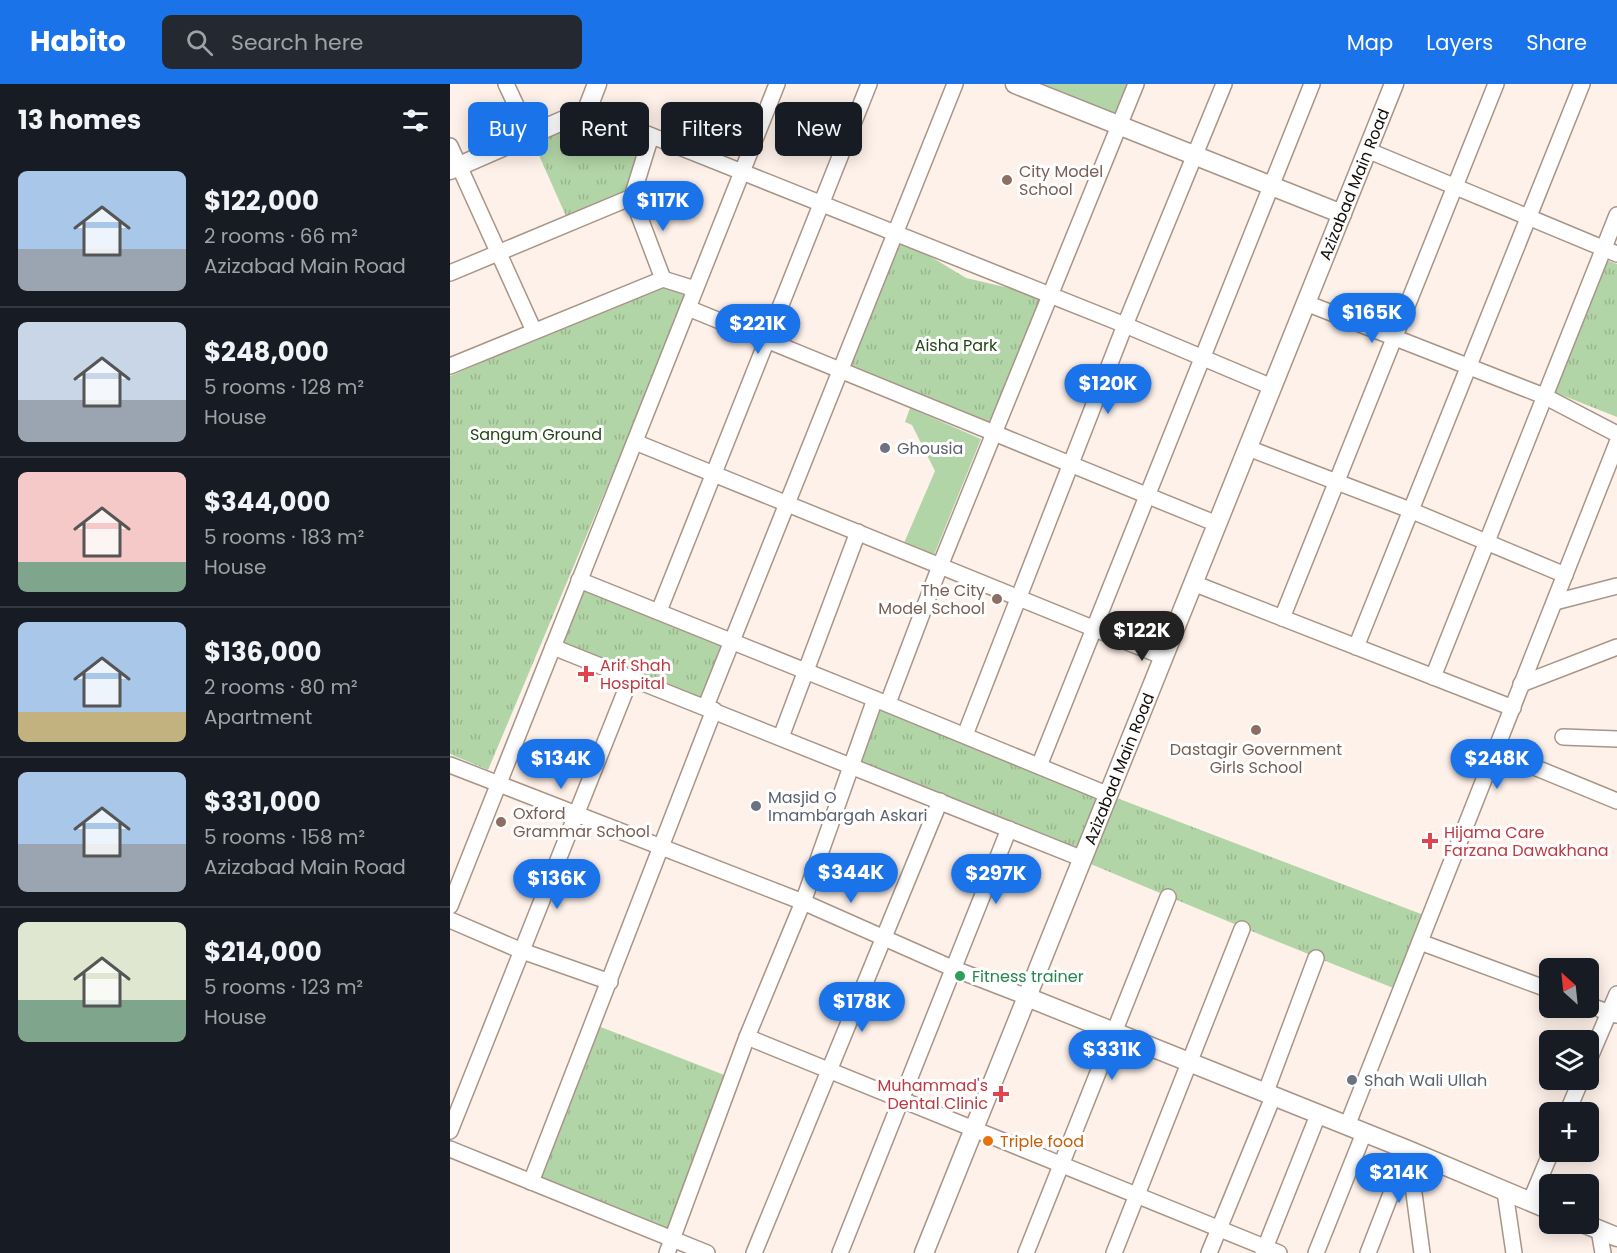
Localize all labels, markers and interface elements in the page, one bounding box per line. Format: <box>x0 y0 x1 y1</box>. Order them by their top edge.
search box <box>162 15 582 69</box>
text: Habito <box>30 22 126 61</box>
icon: search <box>183 26 216 59</box>
text: Search here <box>231 27 363 58</box>
text: Map <box>1347 28 1393 57</box>
text: Layers <box>1426 28 1493 57</box>
text: Share <box>1526 28 1587 57</box>
text: 13 homes <box>18 102 141 138</box>
chip: Buy <box>468 102 548 156</box>
chip: Rent <box>560 102 649 156</box>
chip: Filters <box>661 102 763 156</box>
chip: New <box>775 102 862 156</box>
icon: filters <box>399 104 432 137</box>
street label: Azizabad Main Road <box>1313 105 1395 263</box>
place label: City Model School <box>1019 160 1103 201</box>
marker: City Model School <box>1000 173 1014 187</box>
pin: $117K <box>621 181 705 232</box>
text: $122,000 <box>204 183 319 219</box>
text: $117K <box>637 186 689 214</box>
icon: home <box>66 195 138 267</box>
text: 2 rooms · 66 m² <box>204 222 358 250</box>
text: Azizabad Main Road <box>204 252 406 280</box>
pin: $165K <box>1330 293 1414 344</box>
text: $165K <box>1342 298 1402 326</box>
pin: $221K <box>716 304 800 355</box>
text: $221K <box>729 309 787 337</box>
text: $248,000 <box>204 334 329 370</box>
park label: Aisha Park <box>915 334 998 357</box>
icon: home <box>66 346 138 418</box>
pin: $120K <box>1066 364 1150 415</box>
text: $120K <box>1078 369 1138 397</box>
text: 5 rooms · 128 m² <box>204 373 364 401</box>
text: House <box>204 403 266 431</box>
park label: Sangum Ground <box>470 423 602 446</box>
place label: Ghousia <box>897 437 963 460</box>
marker: Ghousia <box>878 441 892 455</box>
text: $344,000 <box>204 484 330 520</box>
icon: home <box>66 496 138 568</box>
text: 5 rooms · 183 m² <box>204 523 364 551</box>
text: House <box>204 553 266 581</box>
place label: The City Model School <box>878 579 985 620</box>
marker: The City Model School <box>990 592 1004 606</box>
pin: $122K <box>1100 611 1184 662</box>
text: $122K <box>1113 616 1171 644</box>
text: $136,000 <box>204 634 322 670</box>
icon: home <box>66 646 138 718</box>
place label: Arif Shah Hospital <box>600 654 671 695</box>
marker: Arif Shah Hospital <box>577 665 595 683</box>
text: 2 rooms · 80 m² <box>204 673 358 701</box>
street label: Azizabad Main Road <box>1078 689 1160 848</box>
text: Apartment <box>204 703 312 731</box>
marker: Dastagir Government Girls School <box>1249 723 1263 737</box>
place label: Dastagir Government Girls School <box>1170 738 1342 779</box>
pin: $134K <box>519 739 603 790</box>
pin: $248K <box>1455 739 1539 790</box>
text: $134K <box>531 744 591 772</box>
text: $248K <box>1464 744 1530 772</box>
text: $331,000 <box>204 784 321 820</box>
place label: Masjid O Imambargah Askari <box>768 786 928 827</box>
icon: home <box>66 796 138 868</box>
marker: Masjid O Imambargah Askari <box>749 799 763 813</box>
place label: Oxford Grammar School <box>513 802 650 843</box>
marker: Oxford Grammar School <box>494 815 508 829</box>
place label: Hijama Care Farzana Dawakhana <box>1444 821 1609 862</box>
text: 5 rooms · 158 m² <box>204 823 365 851</box>
marker: Hijama Care Farzana Dawakhana <box>1421 832 1439 850</box>
text: Azizabad Main Road <box>204 853 406 881</box>
pin: $344K <box>809 853 893 904</box>
pin: $297K <box>954 854 1038 905</box>
text: $344K <box>818 858 884 886</box>
pin: $136K <box>515 859 599 910</box>
text: $297K <box>965 859 1027 887</box>
text: $136K <box>527 864 587 892</box>
text: $214,000 <box>204 934 322 970</box>
icon: home <box>66 946 138 1018</box>
north arrow <box>1539 958 1599 1018</box>
map controls <box>1539 958 1599 1234</box>
place label: Fitness trainer <box>972 965 1084 988</box>
marker: Fitness trainer <box>953 969 967 983</box>
text: 5 rooms · 123 m² <box>204 973 363 1001</box>
pin: $178K <box>820 982 904 1033</box>
text: $178K <box>833 987 891 1015</box>
text: House <box>204 1003 266 1031</box>
pin: $331K <box>1070 1030 1154 1081</box>
button: layers <box>1539 1030 1599 1090</box>
text: $331K <box>1083 1035 1141 1063</box>
place label: Shah Wali Ullah <box>1364 1069 1487 1092</box>
marker: Shah Wali Ullah <box>1345 1073 1359 1087</box>
place label: Muhammad's Dental Clinic <box>877 1074 988 1115</box>
marker: Muhammad's Dental Clinic <box>992 1085 1010 1103</box>
button: + <box>1539 1102 1599 1162</box>
place label: Triple food <box>1000 1130 1084 1153</box>
marker: Triple food <box>981 1134 995 1148</box>
pin: $214K <box>1357 1153 1441 1204</box>
text: $214K <box>1369 1158 1429 1186</box>
button: − <box>1539 1174 1599 1234</box>

